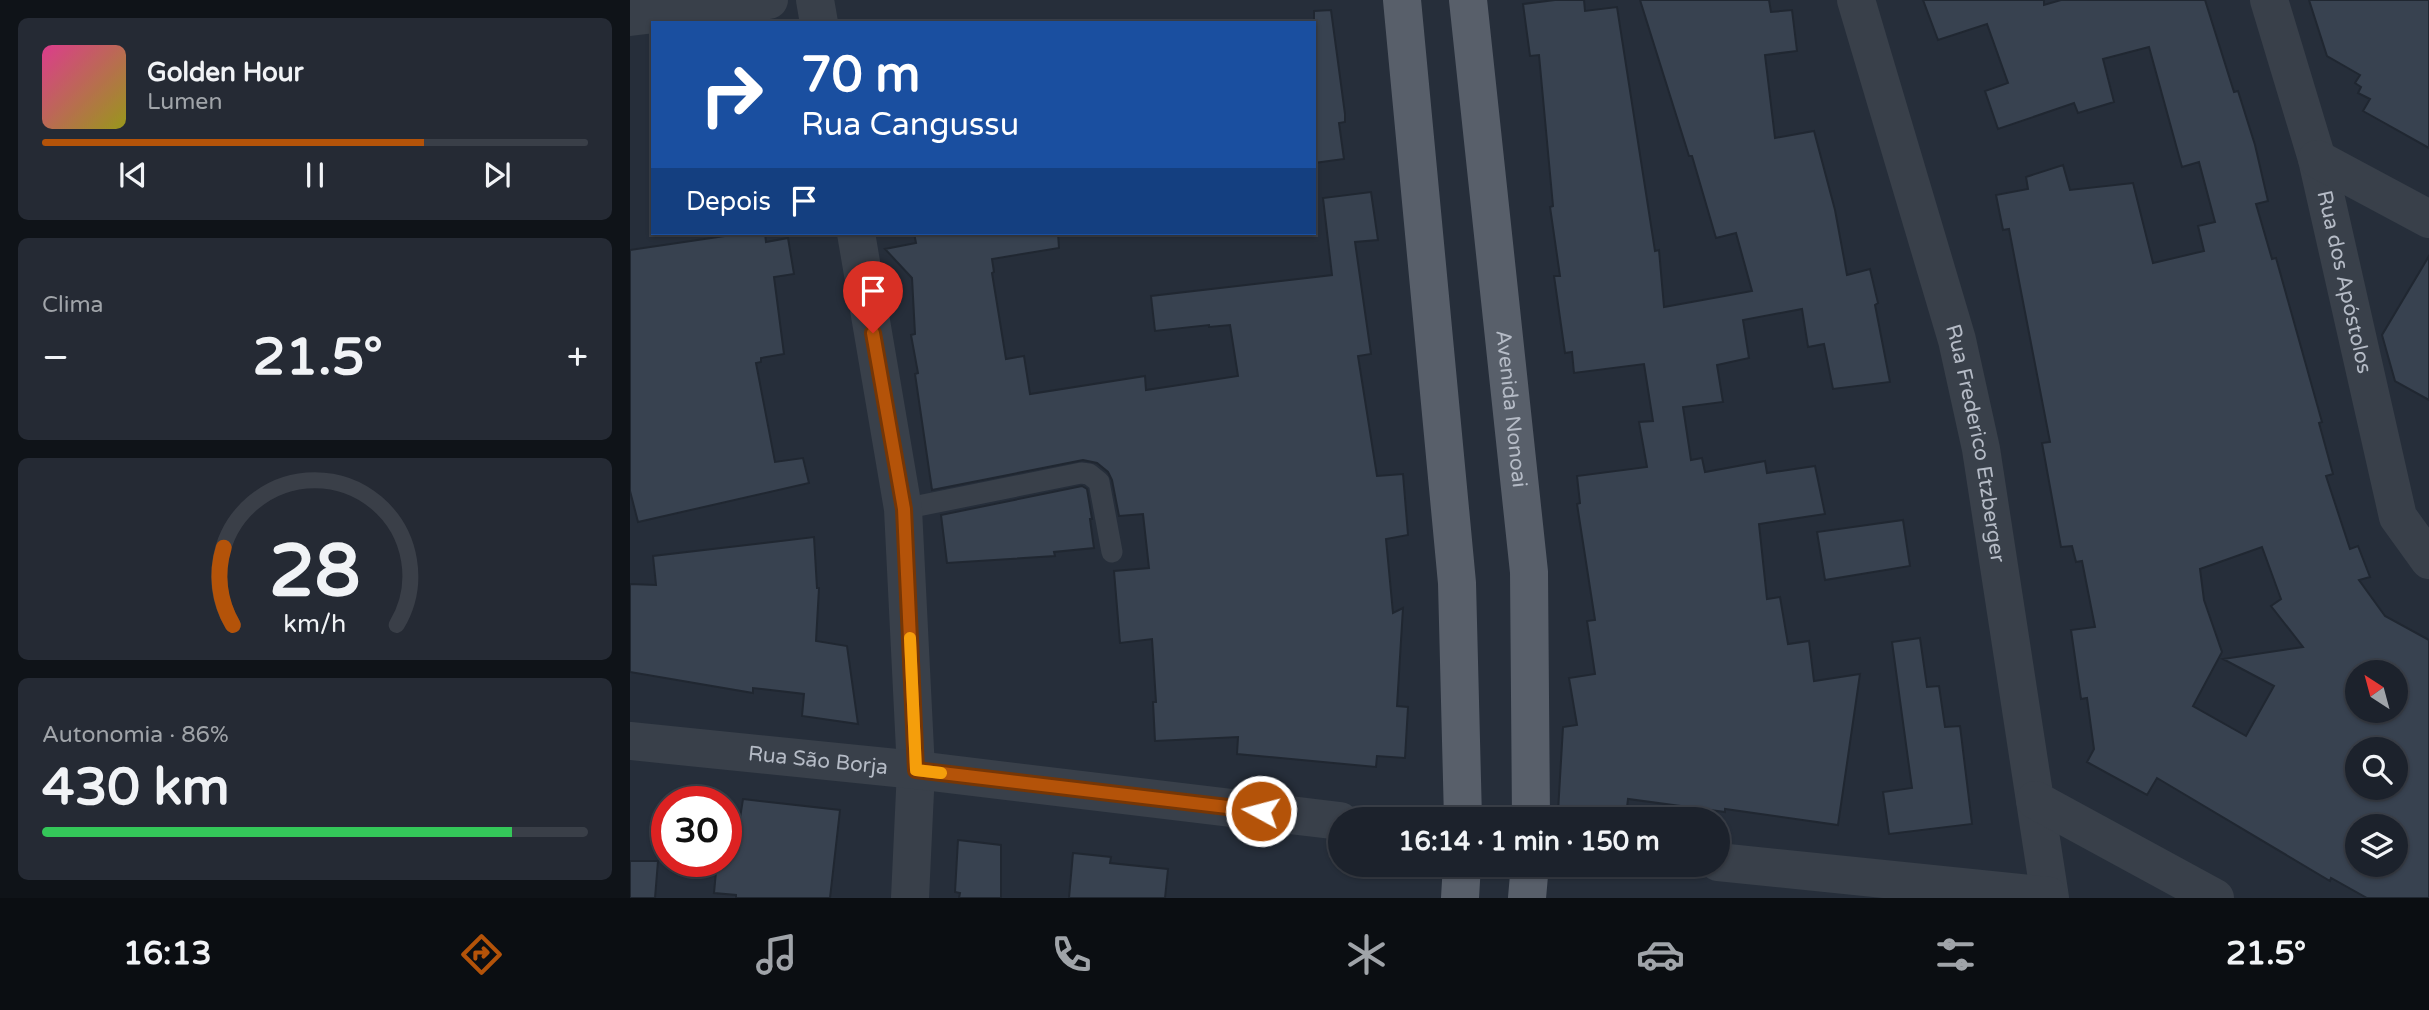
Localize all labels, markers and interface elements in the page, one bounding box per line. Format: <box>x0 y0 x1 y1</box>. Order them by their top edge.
text: 70 m <box>801 46 920 105</box>
icon: right <box>686 49 777 140</box>
text: Golden Hour <box>147 57 304 88</box>
text: Lumen <box>147 88 222 116</box>
text: Rua Cangussu <box>801 106 1019 144</box>
icon: previous <box>114 156 152 194</box>
icon: pause <box>296 156 334 194</box>
icon: next <box>478 156 516 194</box>
icon: arrive <box>785 182 823 220</box>
text: Depois <box>686 186 771 217</box>
street label: Rua dos Apóstolos <box>2311 188 2377 376</box>
pin <box>843 261 903 333</box>
icon: arrive <box>854 272 892 310</box>
text: Clima <box>42 291 103 319</box>
street label: Rua Frederico Etzberger <box>1940 321 2010 564</box>
text: 21.5° <box>253 326 383 389</box>
street label: Avenida Nonoai <box>1490 329 1532 489</box>
text: − <box>42 335 69 381</box>
text: + <box>567 335 588 381</box>
text: 28 <box>269 528 361 616</box>
text: km/h <box>284 609 346 639</box>
north arrow <box>2345 660 2408 723</box>
map controls <box>2345 660 2408 877</box>
text: Autonomia · 86% <box>42 721 229 749</box>
button: search <box>2345 737 2408 800</box>
street label: Rua São Borja <box>747 741 889 780</box>
text: 430 km <box>42 756 230 819</box>
position arrow <box>1224 774 1298 848</box>
speed limit sign: 30 <box>651 786 742 877</box>
button: layers <box>2345 814 2408 877</box>
text: 16:14 · 1 min · 150 m <box>1398 826 1660 857</box>
icon: directions <box>457 930 506 979</box>
icon: music <box>752 930 801 979</box>
icon: phone <box>1047 930 1096 979</box>
icon: climate <box>1342 930 1391 979</box>
icon: car <box>1636 930 1685 979</box>
icon: filters <box>1931 930 1980 979</box>
text: 16:13 <box>123 935 212 973</box>
text: 21.5° <box>2226 935 2306 973</box>

